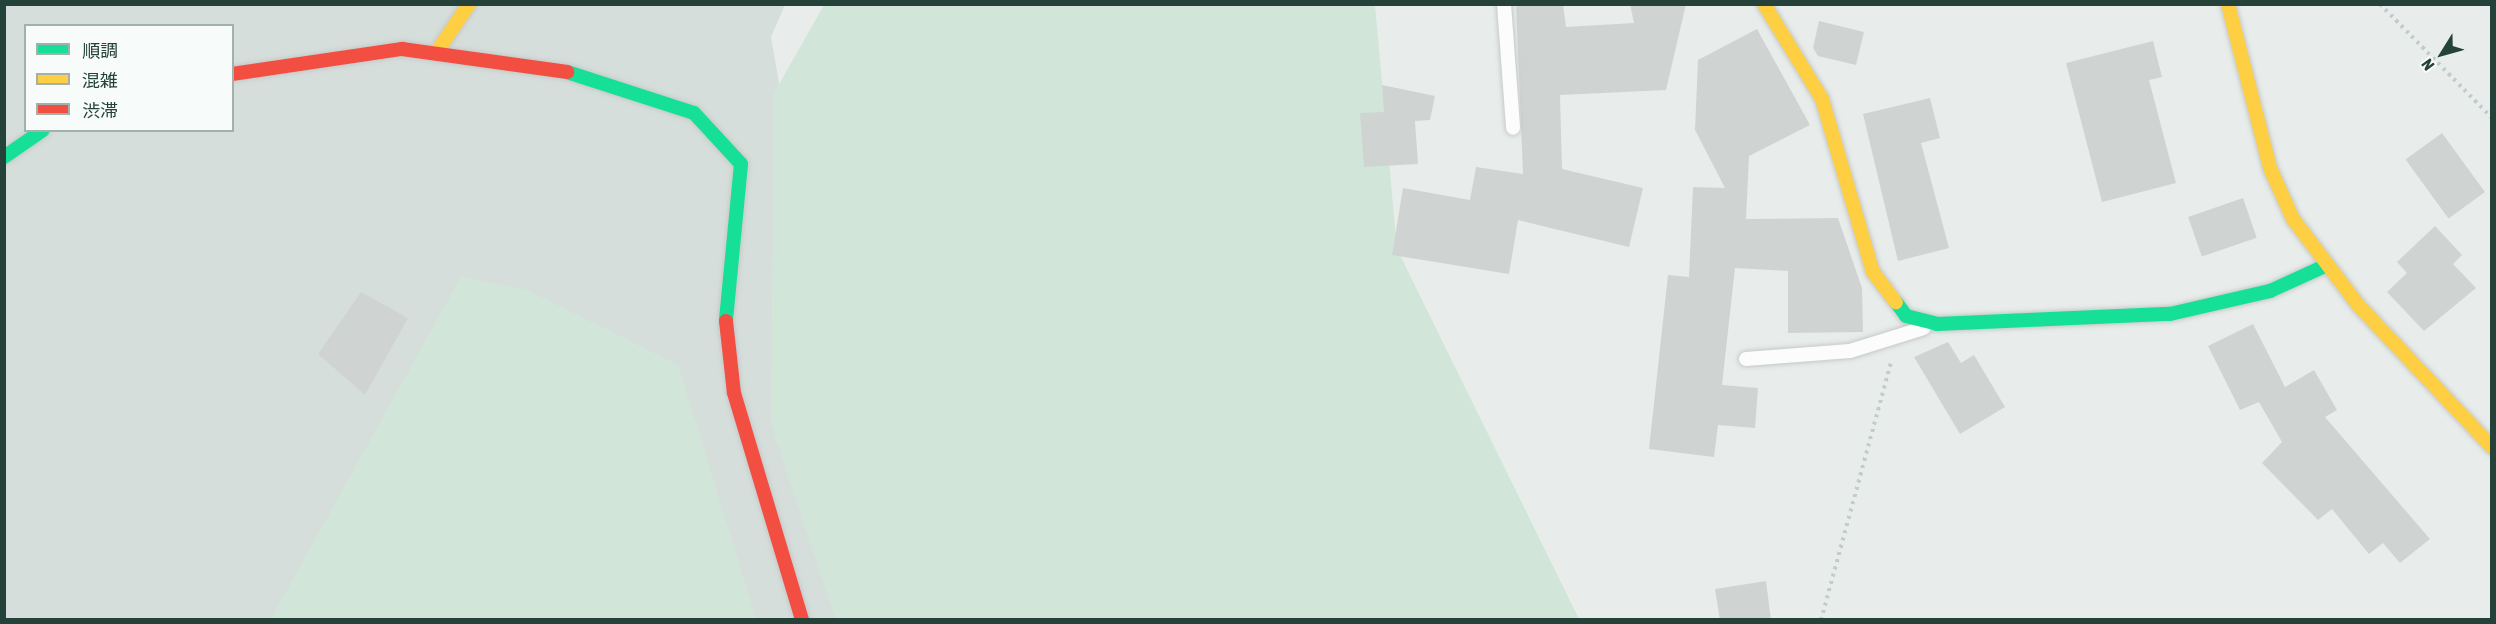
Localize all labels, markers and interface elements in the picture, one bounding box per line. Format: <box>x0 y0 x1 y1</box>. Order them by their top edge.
legend <box>24 24 234 132</box>
north arrow <box>2412 24 2472 84</box>
text: 順調 <box>82 40 118 61</box>
text: N <box>2418 56 2438 74</box>
text: 混雑 <box>82 70 118 91</box>
text: 渋滞 <box>82 100 118 121</box>

